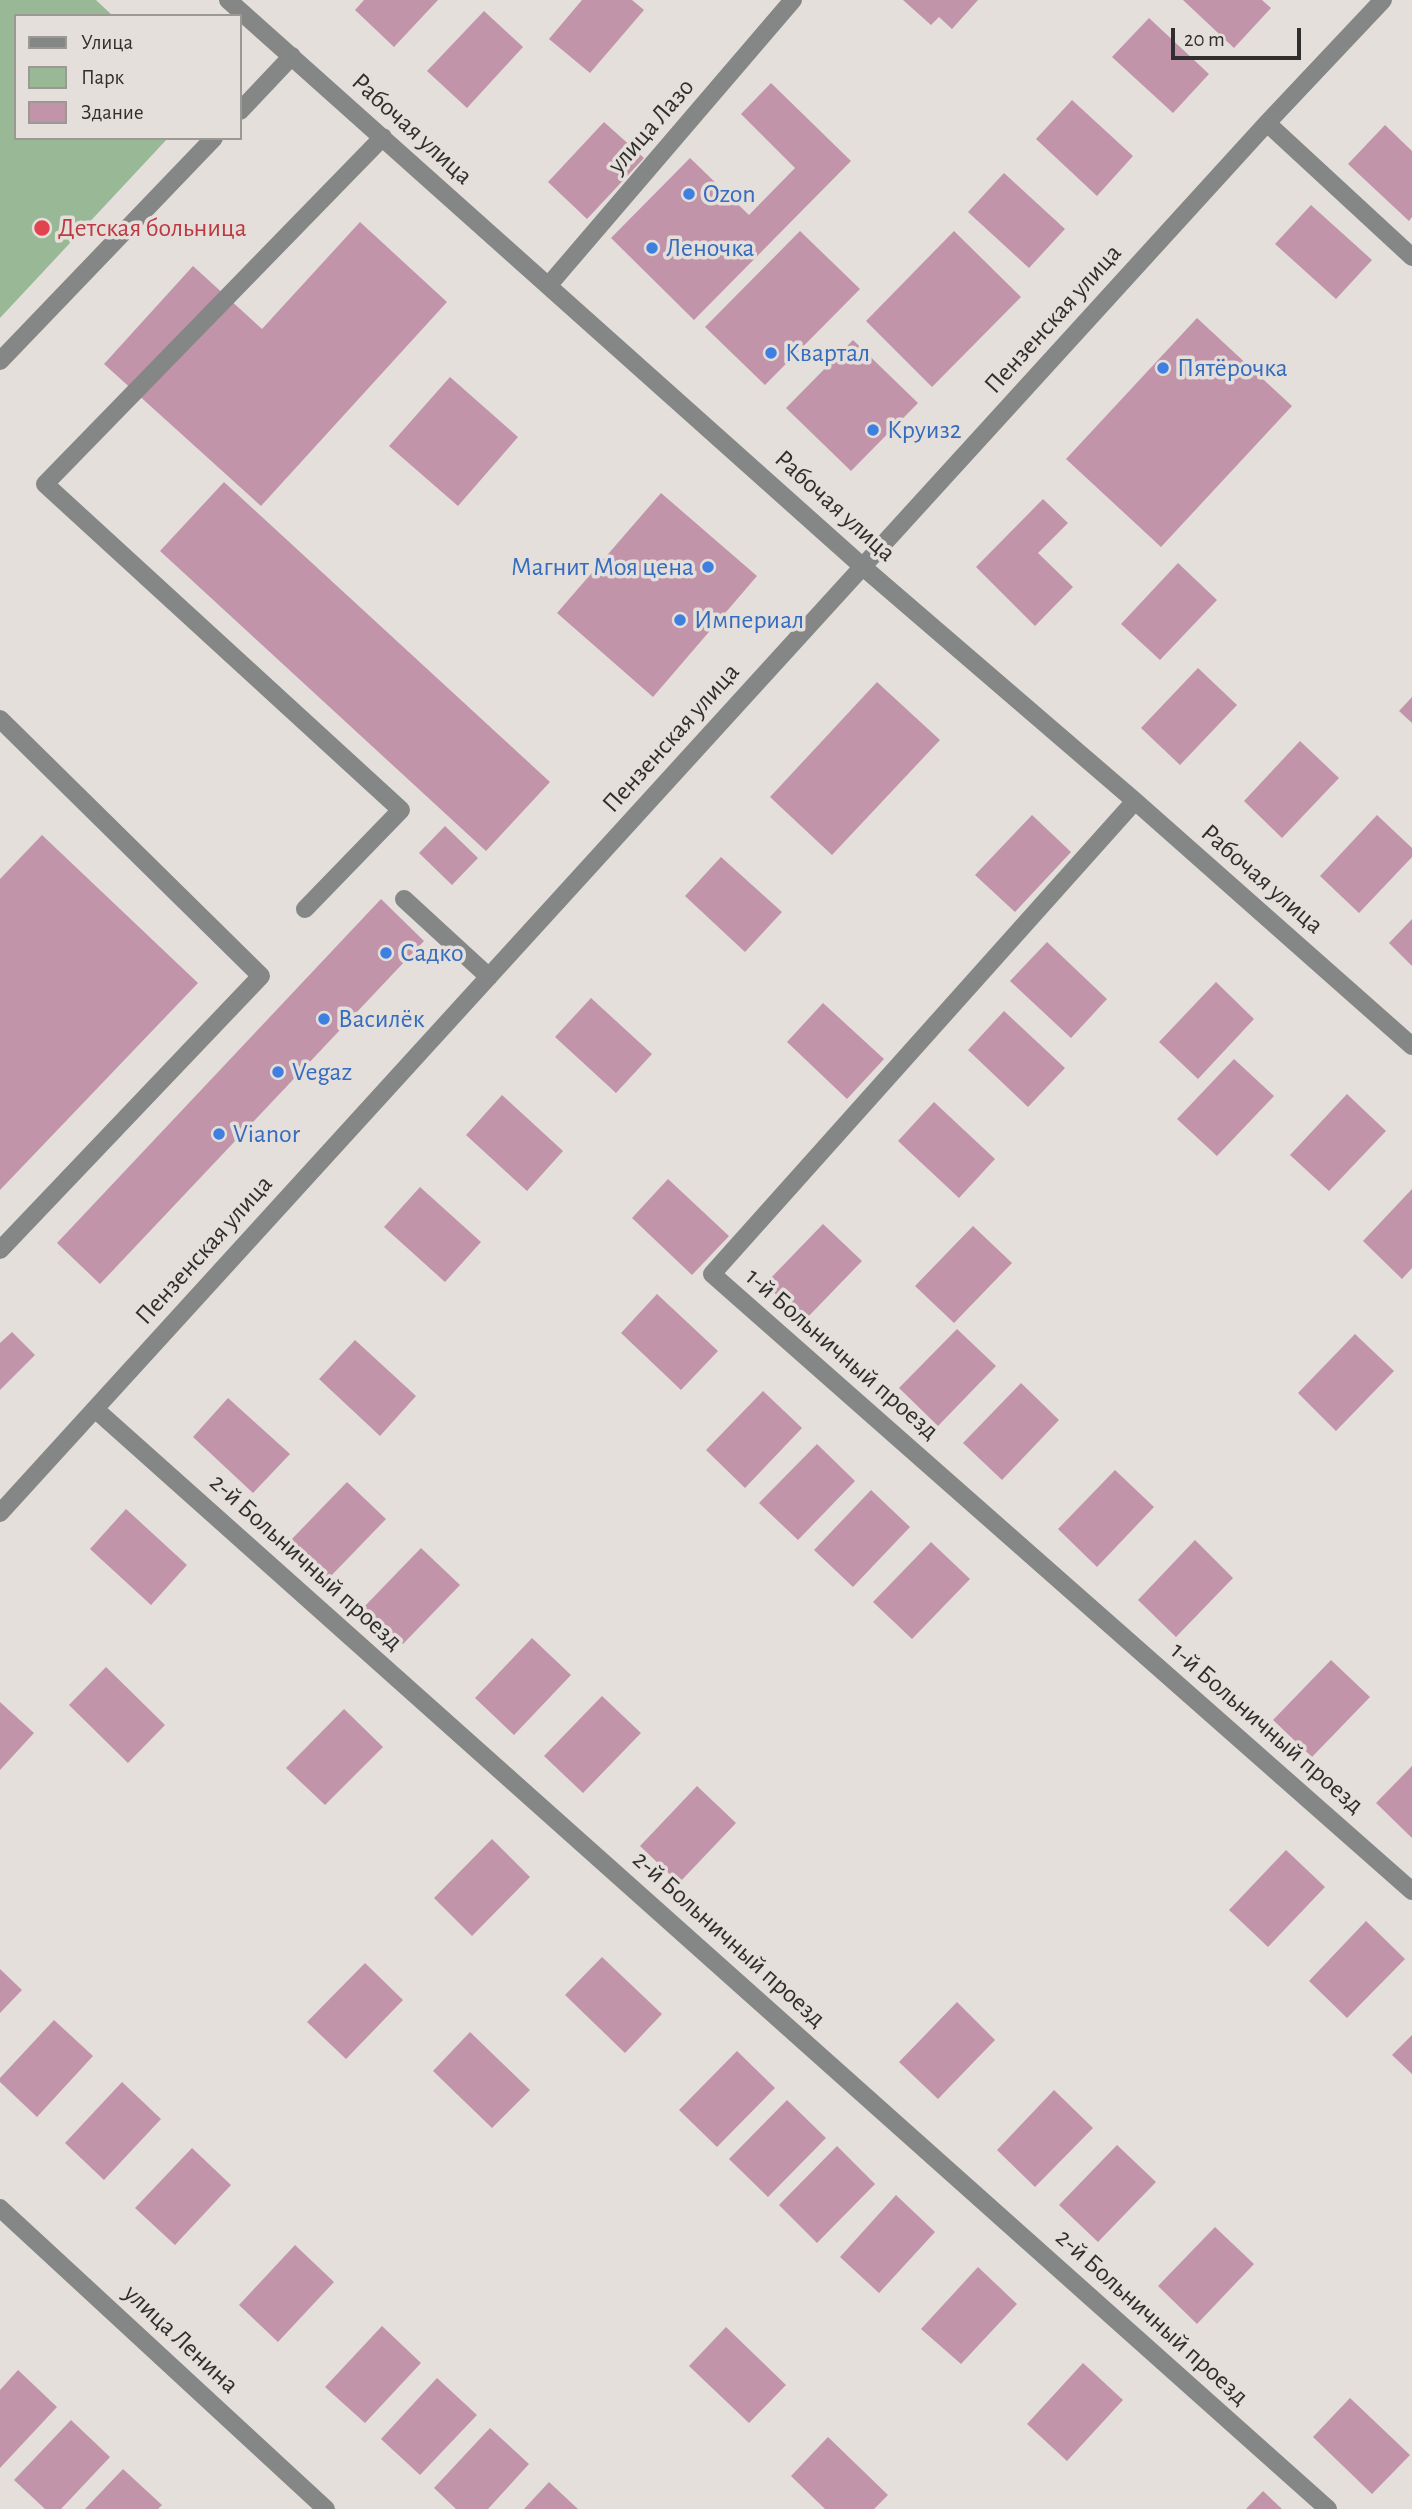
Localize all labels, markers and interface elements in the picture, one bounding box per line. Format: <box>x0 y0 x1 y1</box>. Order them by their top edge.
legend <box>14 14 242 140</box>
scale bar <box>1174 14 1304 58</box>
text: 20 m <box>1184 29 1225 50</box>
text: Улица <box>81 32 133 53</box>
street label: Рабочая улица <box>345 66 479 192</box>
text: Парк <box>81 67 124 88</box>
street label: улица Лазо <box>601 72 701 180</box>
text: Здание <box>81 102 144 123</box>
place label: Ozon <box>703 178 756 210</box>
marker: Ozon <box>681 186 697 202</box>
place label: Детская больница <box>58 212 247 244</box>
marker: Детская больница <box>32 218 52 238</box>
place label: Леночка <box>666 232 754 264</box>
street label: Пензенская улица <box>978 238 1128 400</box>
marker: Леночка <box>644 240 660 256</box>
place label: Квартал <box>785 337 870 369</box>
marker: Квартал <box>763 345 779 361</box>
place label: Пятёрочка <box>1177 352 1288 384</box>
marker: Пятёрочка <box>1155 360 1171 376</box>
place label: Круиз2 <box>887 414 962 446</box>
marker: Круиз2 <box>865 422 881 438</box>
street label: Рабочая улица <box>768 443 902 569</box>
place label: Магнит Моя цена <box>511 551 694 583</box>
marker: Магнит Моя цена <box>700 559 716 575</box>
place label: Империал <box>694 604 804 636</box>
marker: Империал <box>672 612 688 628</box>
street label: Пензенская улица <box>596 657 746 819</box>
street label: Рабочая улица <box>1194 817 1330 941</box>
place label: Садко <box>400 937 463 969</box>
marker: Садко <box>378 945 394 961</box>
place label: Василёк <box>338 1003 425 1035</box>
marker: Василёк <box>316 1011 332 1027</box>
place label: Vegaz <box>292 1056 352 1088</box>
marker: Vegaz <box>270 1064 286 1080</box>
place label: Vianor <box>233 1118 300 1150</box>
marker: Vianor <box>211 1126 227 1142</box>
street label: Пензенская улица <box>129 1169 279 1331</box>
street label: 1-й Больничный проезд <box>739 1261 945 1447</box>
street label: 2-й Больничный проезд <box>203 1467 409 1657</box>
street label: 1-й Больничный проезд <box>1164 1635 1370 1821</box>
street label: 2-й Больничный проезд <box>626 1844 832 2034</box>
street label: 2-й Больничный проезд <box>1049 2222 1255 2412</box>
street label: улица Ленина <box>117 2278 245 2400</box>

